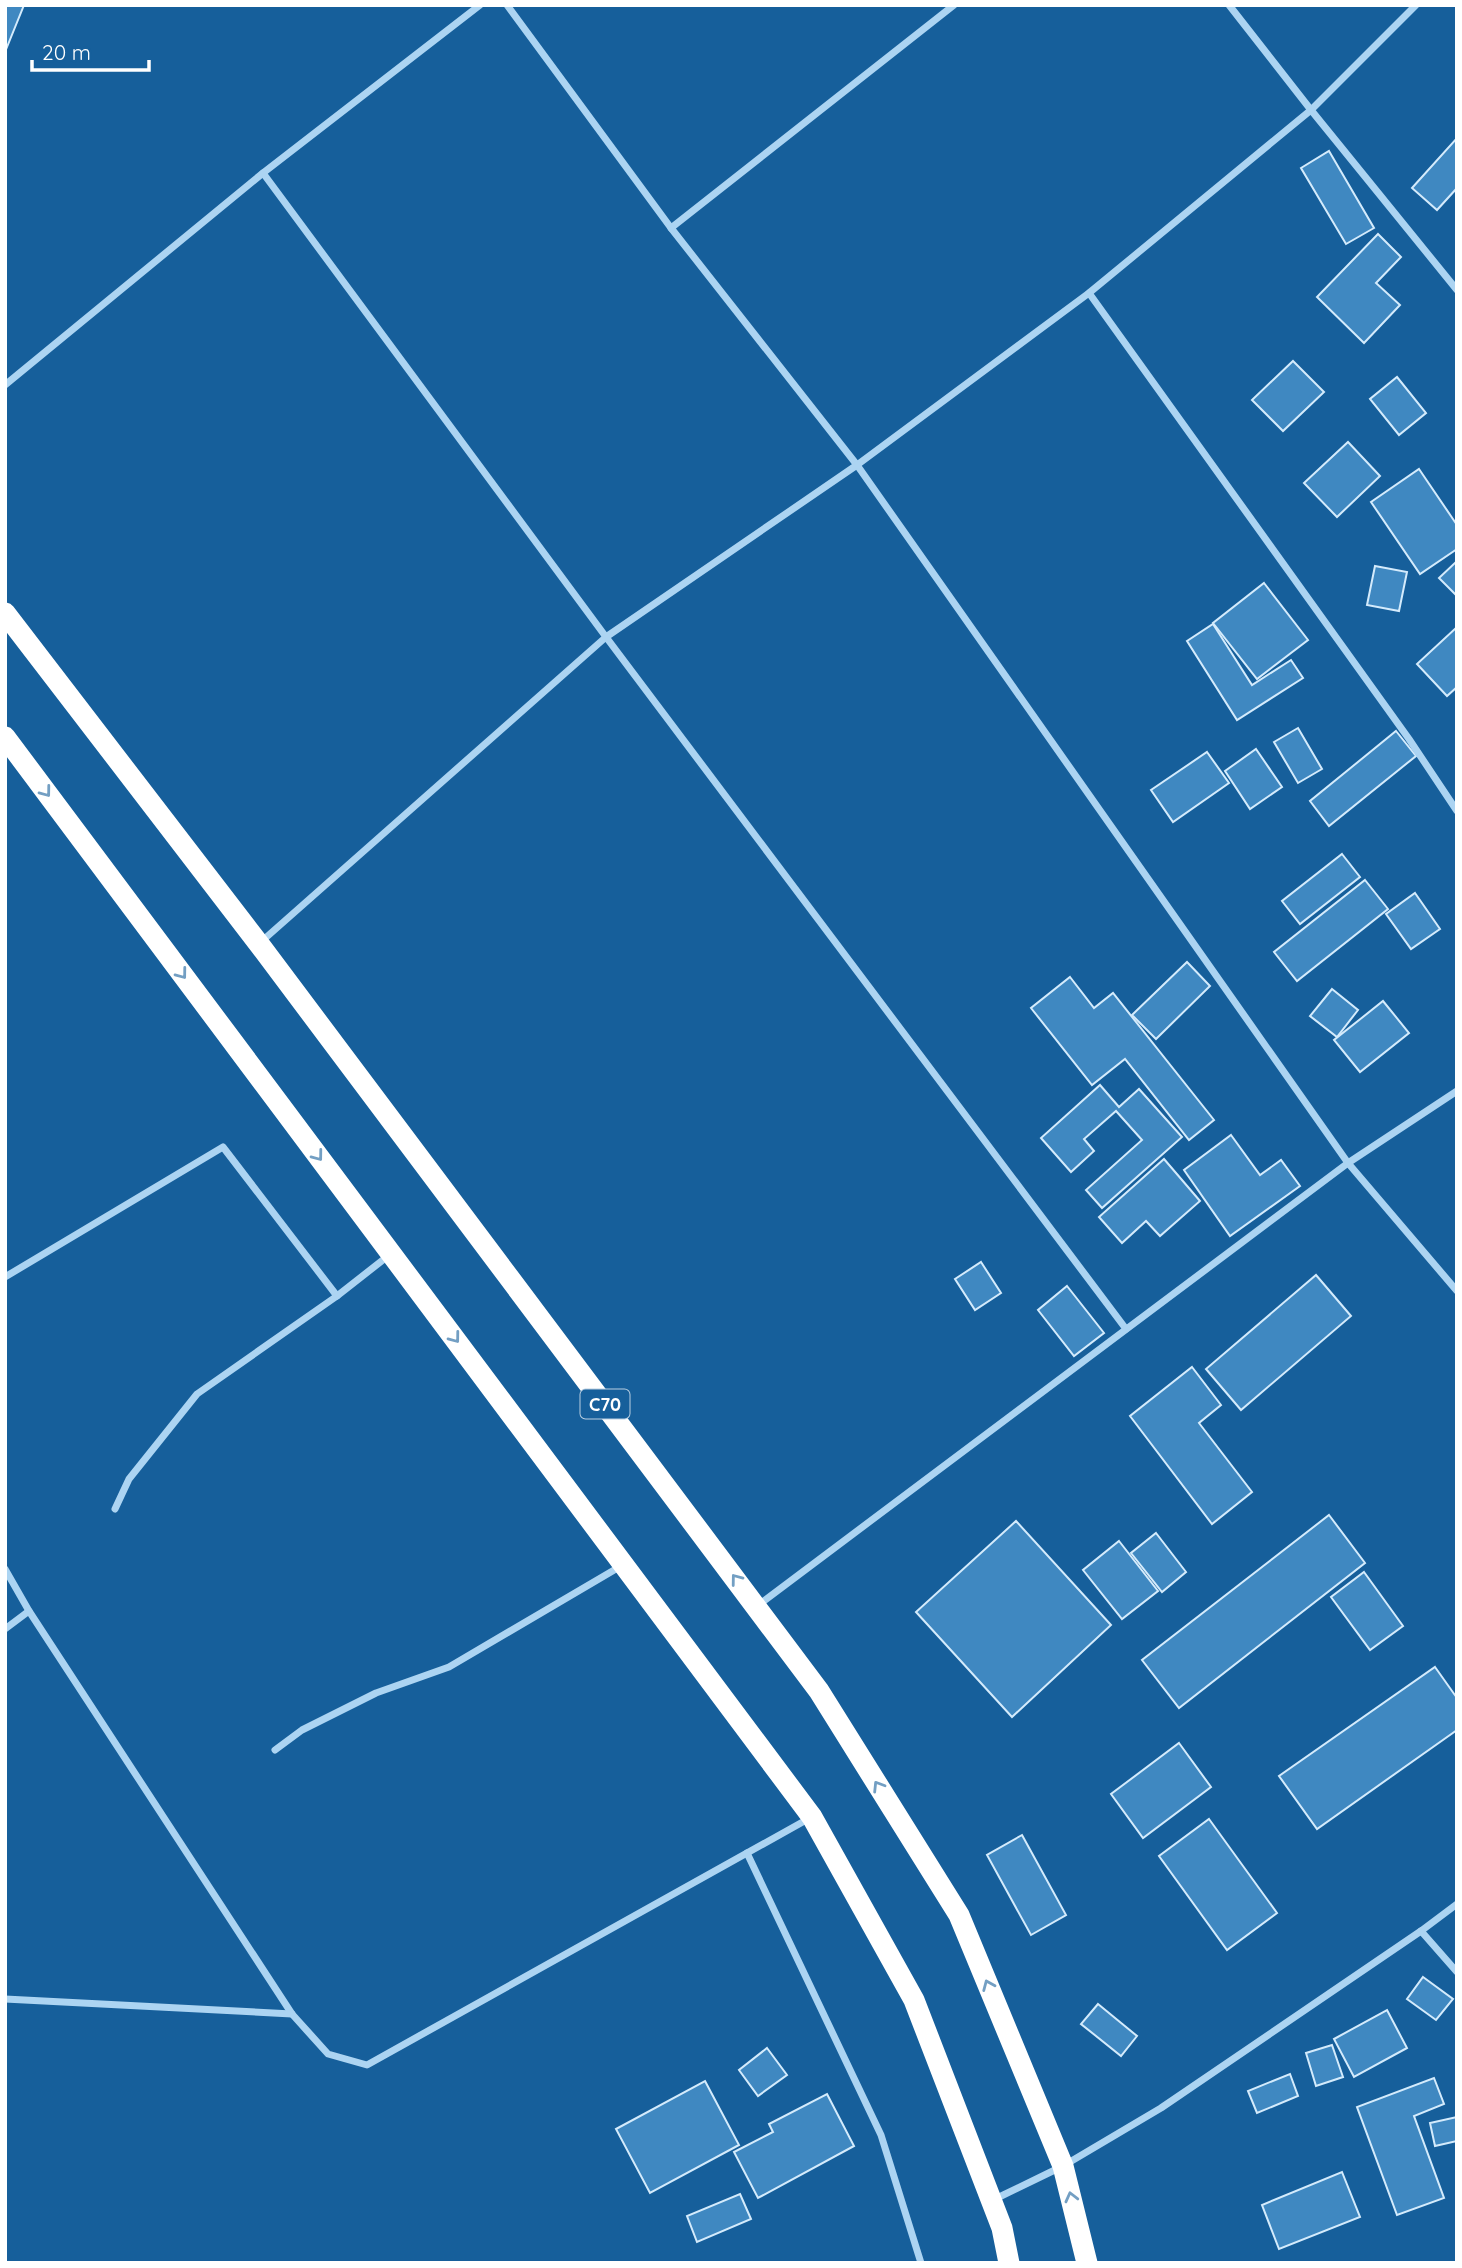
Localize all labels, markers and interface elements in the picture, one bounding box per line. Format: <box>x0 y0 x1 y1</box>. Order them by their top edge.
scale bar <box>32 28 149 72</box>
text: 20 m <box>42 39 91 65</box>
one-way arrow <box>38 784 50 796</box>
one-way arrow <box>174 966 187 979</box>
one-way arrow <box>310 1148 323 1161</box>
one-way arrow <box>446 1330 459 1343</box>
road number: C70 <box>580 1390 630 1419</box>
one-way arrow <box>732 1574 744 1586</box>
one-way arrow <box>874 1781 887 1794</box>
one-way arrow <box>982 1980 996 1992</box>
one-way arrow <box>1065 2191 1079 2203</box>

